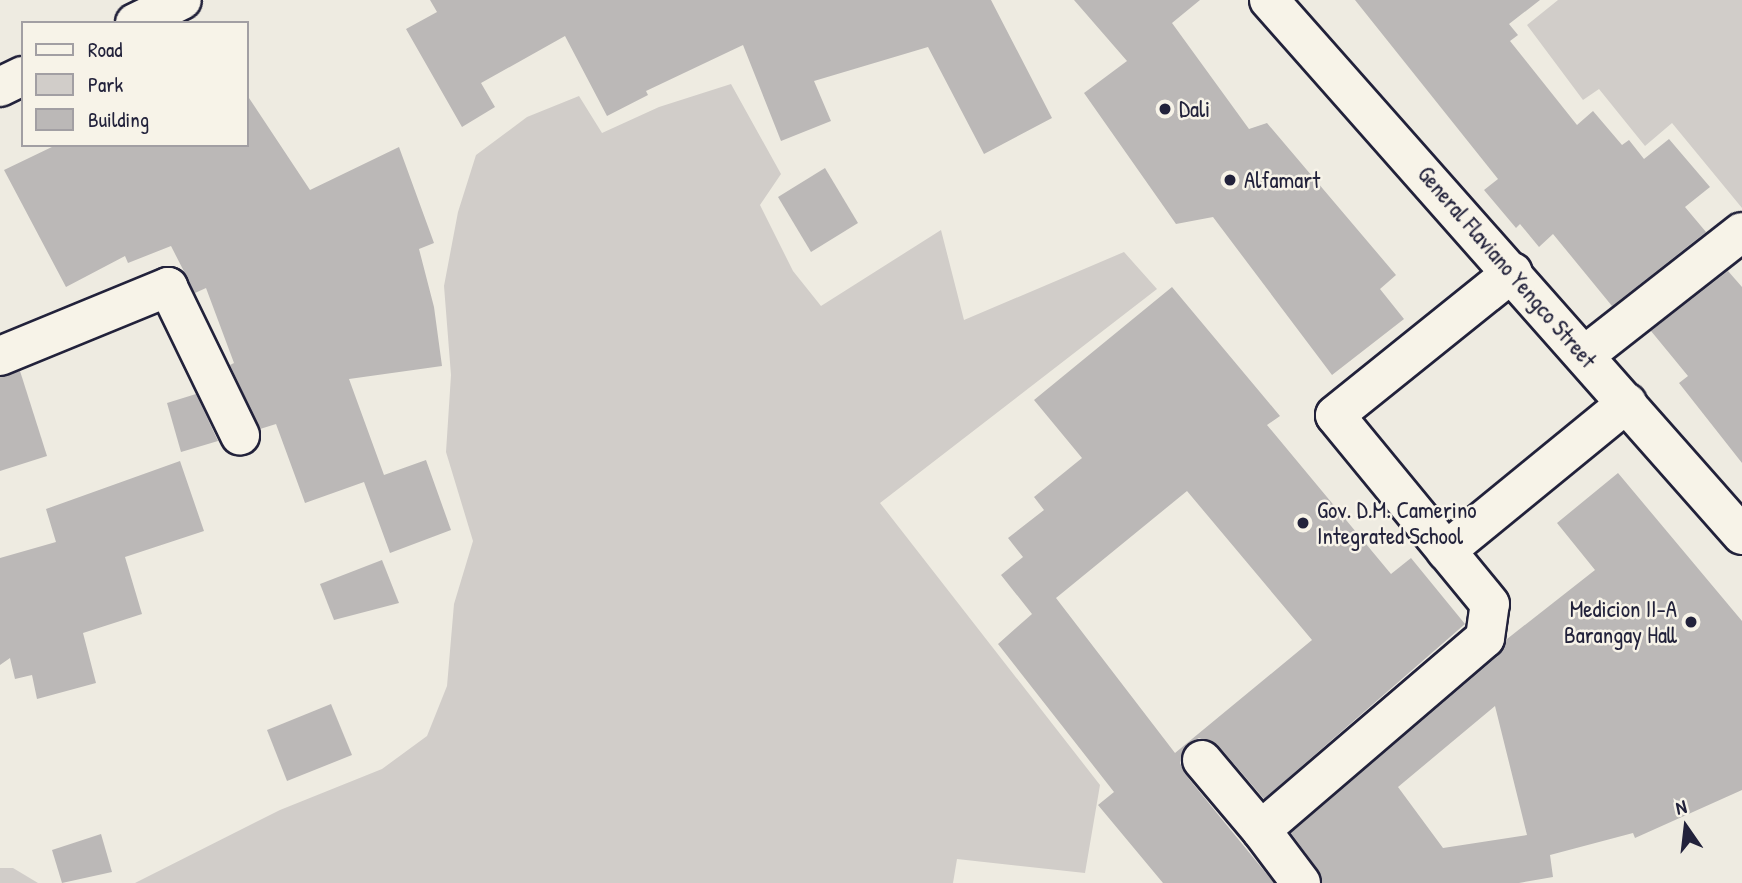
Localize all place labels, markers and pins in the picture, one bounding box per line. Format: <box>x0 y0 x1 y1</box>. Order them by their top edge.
place label: Dali <box>1179 95 1210 123</box>
marker: Dali <box>1157 101 1173 117</box>
place label: Alfamart <box>1244 166 1320 194</box>
marker: Alfamart <box>1222 172 1238 188</box>
place label: Gov. D.M. Camerino Integrated School <box>1317 496 1477 550</box>
marker: Gov. D.M. Camerino Integrated School <box>1295 515 1311 531</box>
place label: Medicion II-A Barangay Hall <box>1564 595 1677 649</box>
marker: Medicion II-A Barangay Hall <box>1683 614 1699 630</box>

